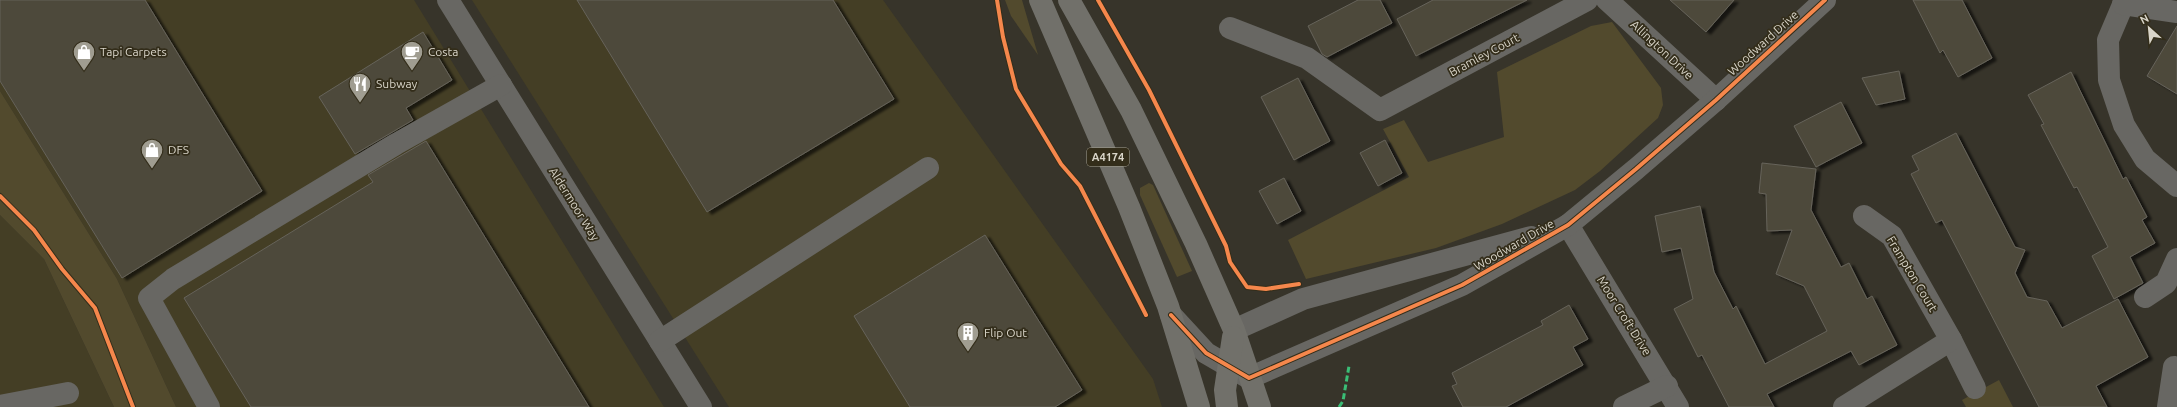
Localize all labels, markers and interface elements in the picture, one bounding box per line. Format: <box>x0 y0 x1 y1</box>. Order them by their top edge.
street label: Woodward Drive <box>1725 8 1801 78</box>
north arrow <box>2129 8 2169 48</box>
text: N <box>2138 12 2151 26</box>
street label: Allington Drive <box>1628 17 1696 82</box>
street label: Bramley Court <box>1447 31 1521 78</box>
shop icon: Tapi Carpets <box>71 39 97 72</box>
cafe icon: Costa <box>399 39 425 72</box>
place label: Tapi Carpets <box>100 45 167 58</box>
place label: Costa <box>428 45 458 58</box>
restaurant icon: Subway <box>347 71 373 104</box>
place label: Subway <box>376 77 418 90</box>
shop icon: DFS <box>139 137 165 170</box>
place label: DFS <box>168 143 189 156</box>
road number: A4174 <box>1087 148 1129 166</box>
street label: Aldermoor Way <box>547 165 602 243</box>
street label: Woodward Drive <box>1471 216 1556 273</box>
street label: Frampton Court <box>1885 234 1940 314</box>
street label: Moor Croft Drive <box>1595 274 1654 358</box>
building icon: Flip Out <box>955 320 981 353</box>
place label: Flip Out <box>984 326 1027 339</box>

